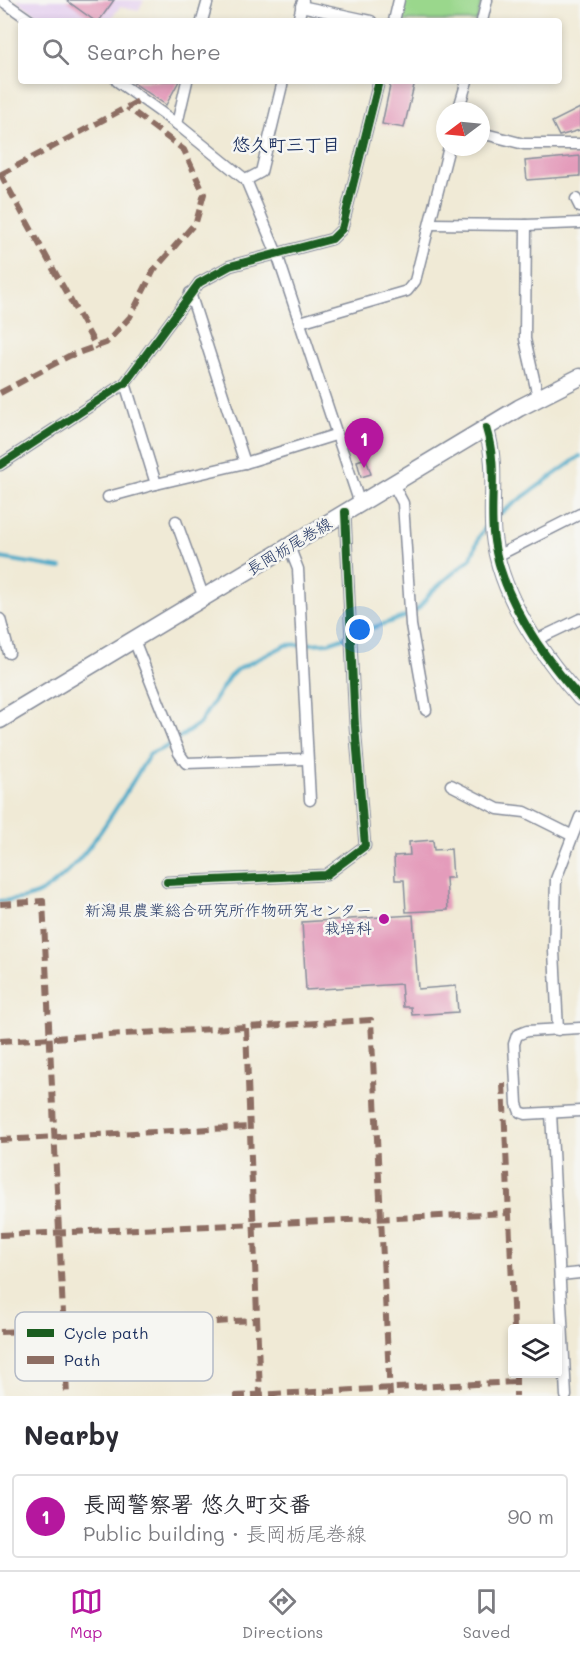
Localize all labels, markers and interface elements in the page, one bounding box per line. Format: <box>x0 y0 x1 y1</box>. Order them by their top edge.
search box <box>18 18 562 84</box>
icon: search <box>39 35 72 68</box>
text: Search here <box>87 37 221 66</box>
north arrow <box>436 102 490 156</box>
district label: 悠久町三丁目 <box>232 132 340 156</box>
pin: 1 <box>344 418 384 468</box>
street label: 長岡栃尾巻線 <box>242 512 335 579</box>
your location <box>345 615 374 644</box>
place label: 新潟県農業総合研究所作物研究センター 栽培科 <box>85 899 372 938</box>
marker: 新潟県農業総合研究所作物研究センター 栽培科 <box>377 912 391 926</box>
legend <box>15 1312 213 1381</box>
text: Cycle path <box>64 1322 148 1343</box>
map controls <box>508 1324 562 1378</box>
button: layers <box>508 1324 562 1378</box>
text: Path <box>64 1349 100 1370</box>
text: Nearby <box>24 1418 119 1452</box>
text: 長岡警察署 悠久町交番 <box>83 1489 311 1518</box>
text: 1 <box>41 1503 50 1529</box>
text: 90 m <box>508 1503 554 1529</box>
text: Public building · 長岡栃尾巻線 <box>83 1520 366 1546</box>
tab: Map <box>70 1585 103 1642</box>
tab: Directions <box>242 1585 323 1642</box>
tab: Saved <box>463 1585 510 1642</box>

